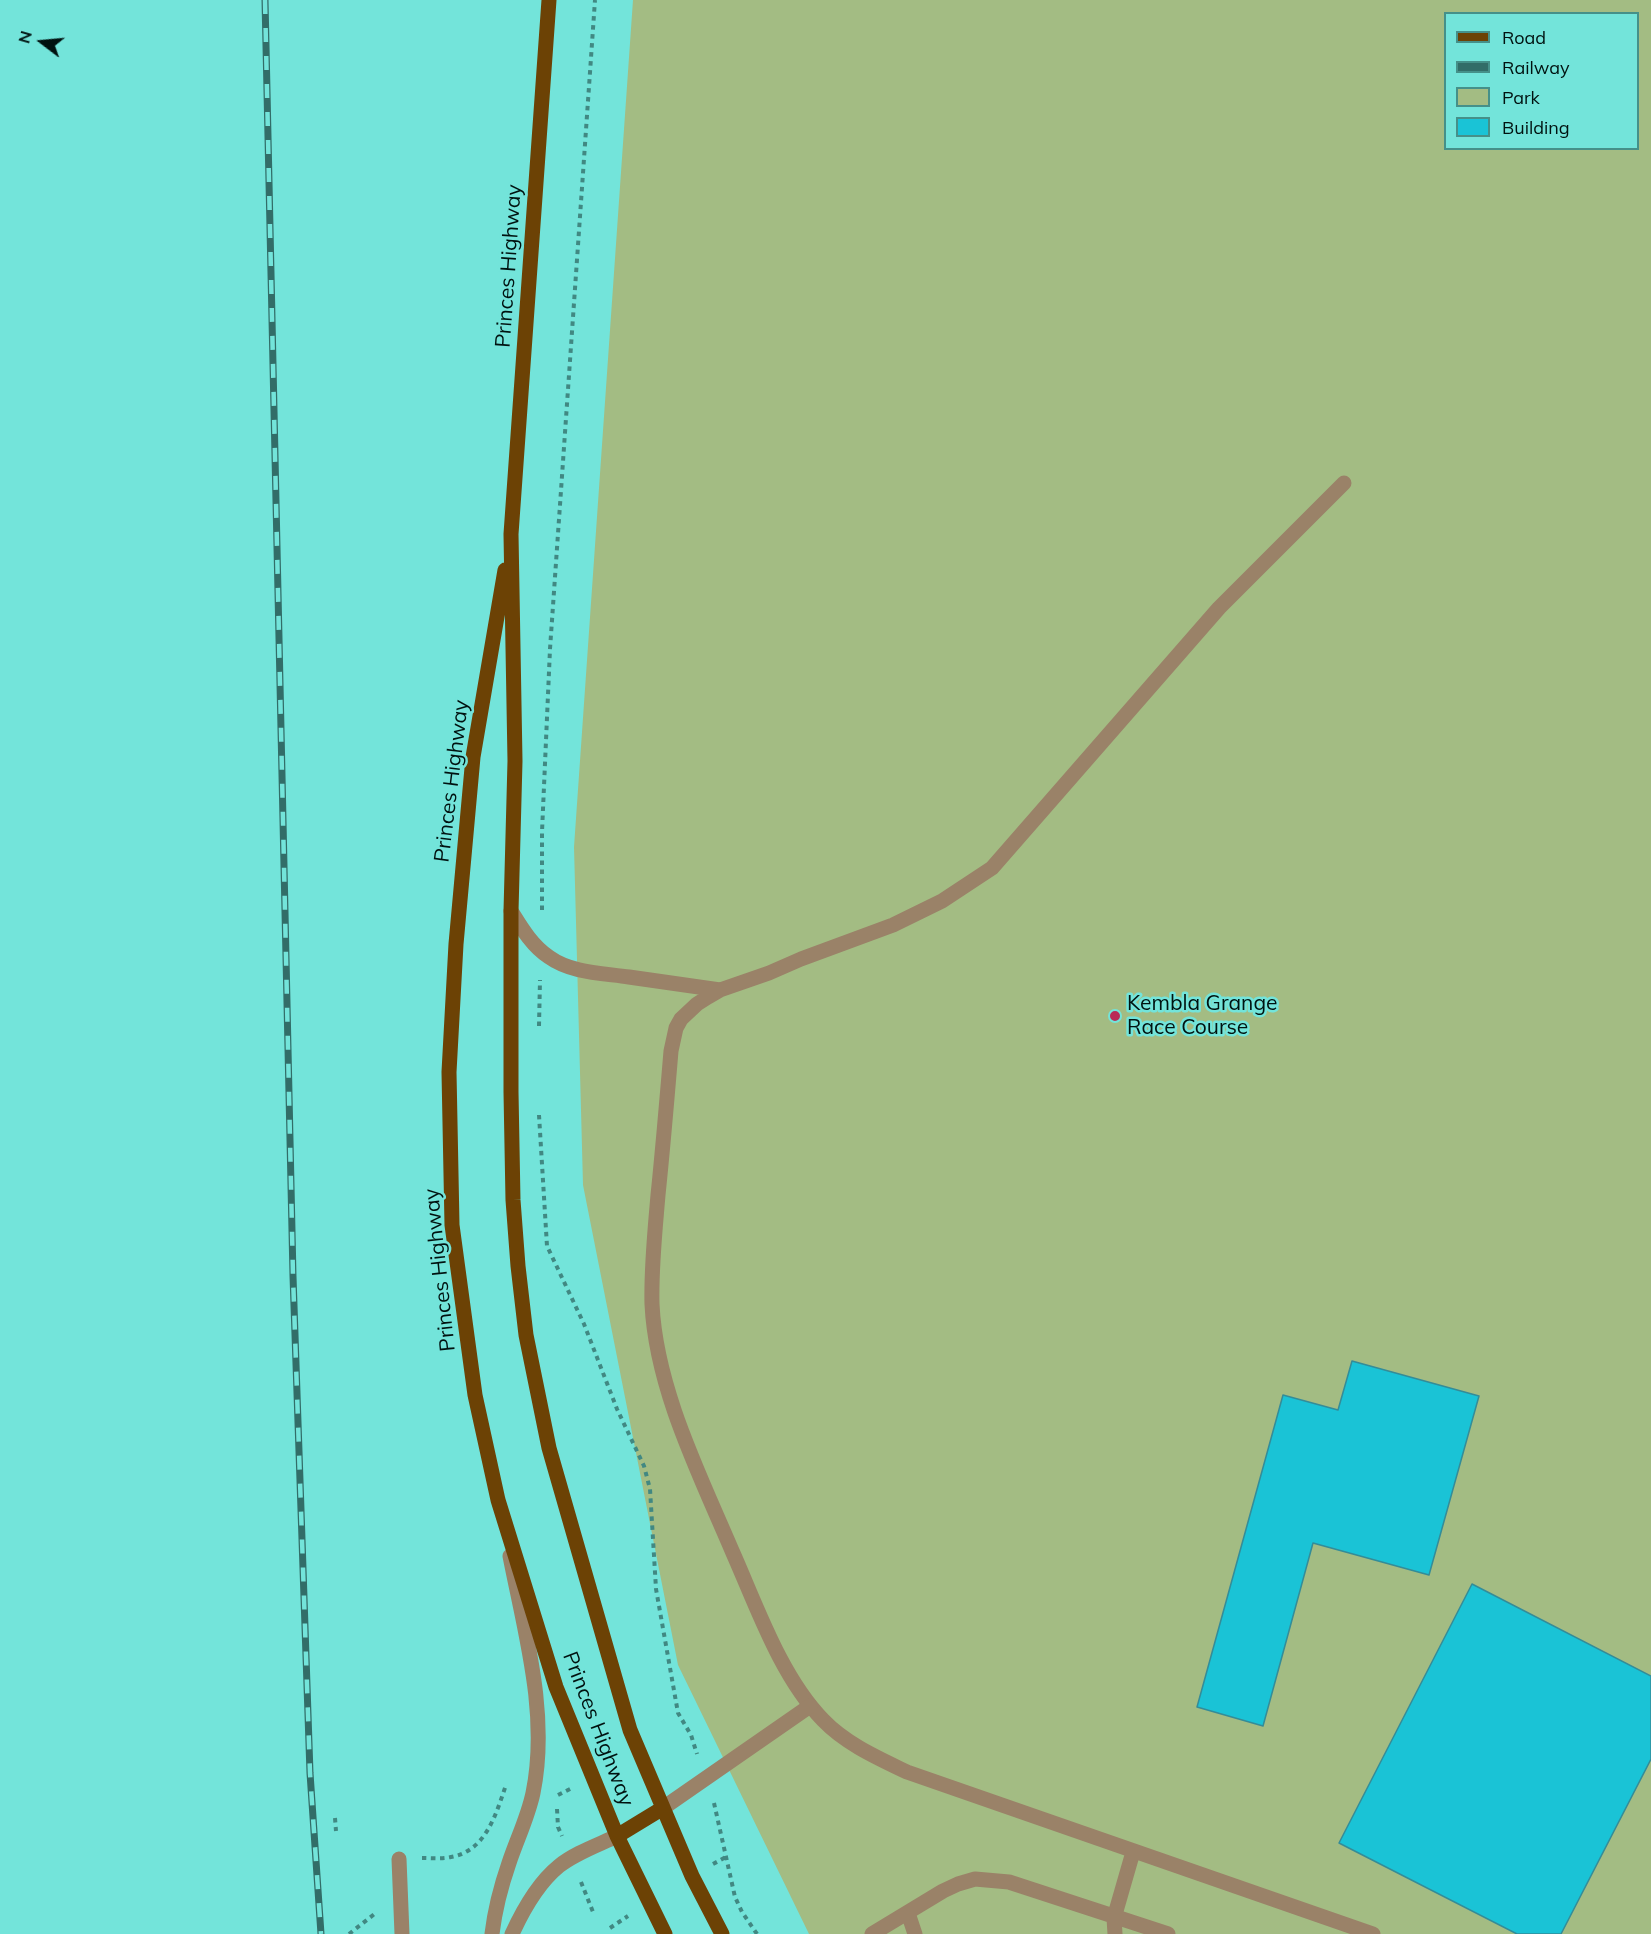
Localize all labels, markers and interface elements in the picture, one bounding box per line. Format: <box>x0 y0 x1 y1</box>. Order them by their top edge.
north arrow <box>12 12 72 72</box>
legend <box>1444 12 1639 150</box>
text: Road <box>1502 26 1546 49</box>
text: N <box>13 28 36 46</box>
text: Railway <box>1502 56 1570 79</box>
text: Park <box>1502 86 1540 109</box>
text: Building <box>1502 116 1570 139</box>
street label: Princes Highway <box>491 184 527 348</box>
street label: Princes Highway <box>430 698 474 864</box>
place label: Kembla Grange Race Course <box>1127 991 1277 1041</box>
marker: Kembla Grange Race Course <box>1108 1009 1122 1023</box>
street label: Princes Highway <box>419 1187 461 1353</box>
street label: Princes Highway <box>557 1648 639 1810</box>

